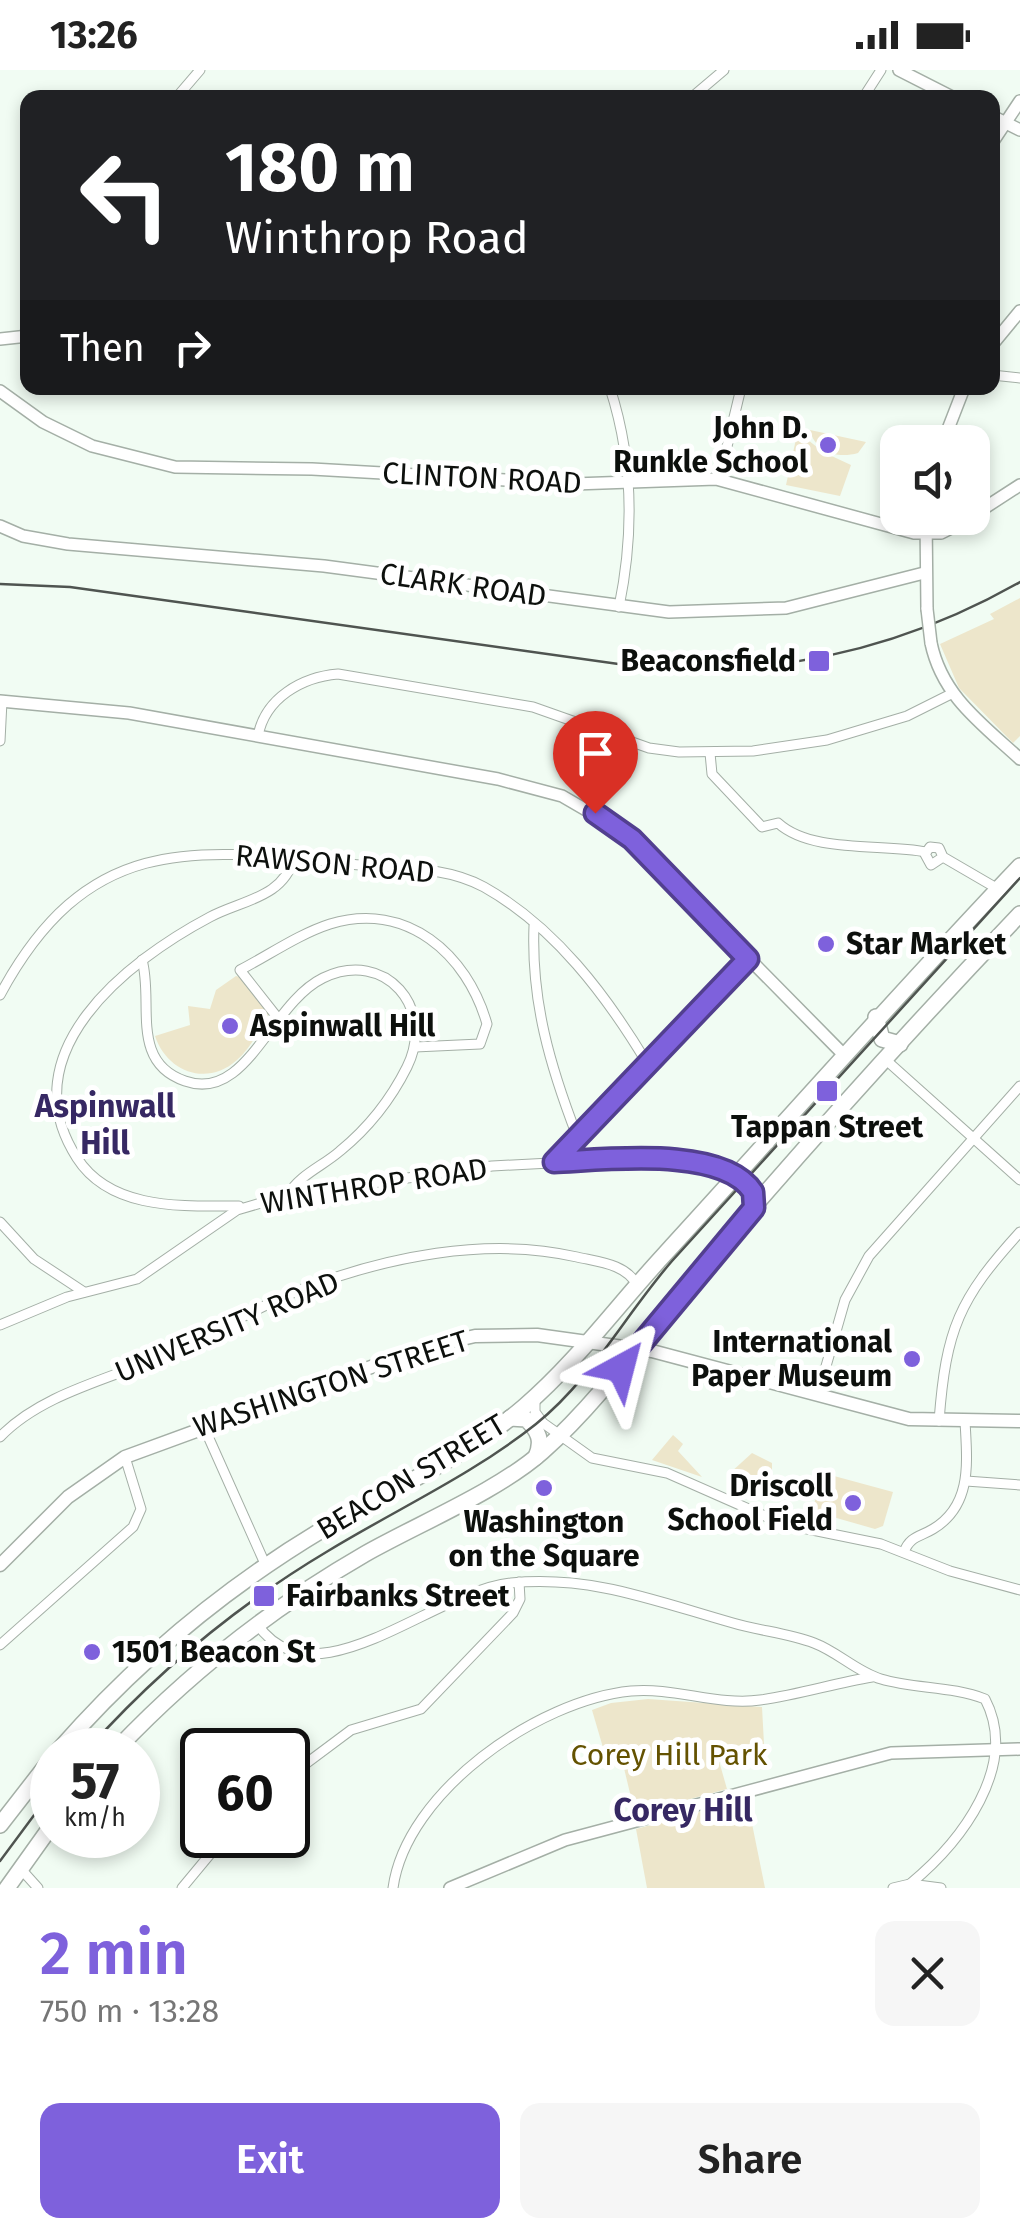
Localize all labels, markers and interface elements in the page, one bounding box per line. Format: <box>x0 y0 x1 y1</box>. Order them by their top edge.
text: 13:26 <box>50 12 138 58</box>
text: 180 m <box>225 126 415 210</box>
icon: left <box>60 130 190 260</box>
text: Winthrop Road <box>225 211 529 265</box>
icon: right <box>165 320 220 375</box>
text: Then <box>60 325 145 371</box>
place label: John D. Runkle School <box>613 410 808 480</box>
map controls <box>880 425 990 535</box>
button: sound <box>880 425 990 535</box>
marker: John D. Runkle School <box>817 434 839 456</box>
street label: CLINTON ROAD <box>381 455 583 501</box>
street label: CLARK ROAD <box>378 556 548 614</box>
place label: Beaconsfield <box>620 643 796 679</box>
marker: Beaconsfield <box>806 648 832 674</box>
pin <box>553 711 638 814</box>
icon: arrive <box>568 726 623 781</box>
street label: RAWSON ROAD <box>234 837 436 891</box>
place label: Star Market <box>846 926 1007 962</box>
marker: Star Market <box>815 933 837 955</box>
place label: Aspinwall Hill <box>249 1008 435 1044</box>
marker: Aspinwall Hill <box>219 1015 241 1037</box>
marker: Tappan Street <box>814 1078 840 1104</box>
district label: Aspinwall Hill <box>34 1087 176 1162</box>
place label: Tappan Street <box>731 1109 923 1145</box>
street label: WINTHROP ROAD <box>258 1150 490 1222</box>
street label: UNIVERSITY ROAD <box>110 1264 344 1390</box>
position arrow <box>569 1316 673 1420</box>
street label: WASHINGTON STREET <box>189 1322 474 1445</box>
place label: International Paper Museum <box>691 1324 892 1394</box>
marker: International Paper Museum <box>901 1348 923 1370</box>
street label: BEACON STREET <box>310 1406 512 1547</box>
place label: Driscoll School Field <box>668 1468 833 1538</box>
marker: Washington on the Square <box>533 1477 555 1499</box>
marker: Driscoll School Field <box>842 1492 864 1514</box>
place label: Washington on the Square <box>449 1504 639 1574</box>
place label: Fairbanks Street <box>286 1578 510 1614</box>
marker: Fairbanks Street <box>251 1583 277 1609</box>
place label: 1501 Beacon St <box>112 1634 316 1670</box>
marker: 1501 Beacon St <box>81 1641 103 1663</box>
speed limit sign: 60 <box>180 1728 310 1858</box>
park label: Corey Hill Park <box>571 1737 768 1773</box>
text: 57 <box>71 1751 119 1811</box>
district label: Corey Hill <box>613 1791 753 1829</box>
text: km/h <box>64 1803 126 1833</box>
text: 2 min <box>40 1918 188 1990</box>
button: close <box>875 1921 980 2026</box>
text: 750 m · 13:28 <box>40 1992 219 2030</box>
button: Exit <box>40 2103 500 2218</box>
button: Share <box>520 2103 980 2218</box>

